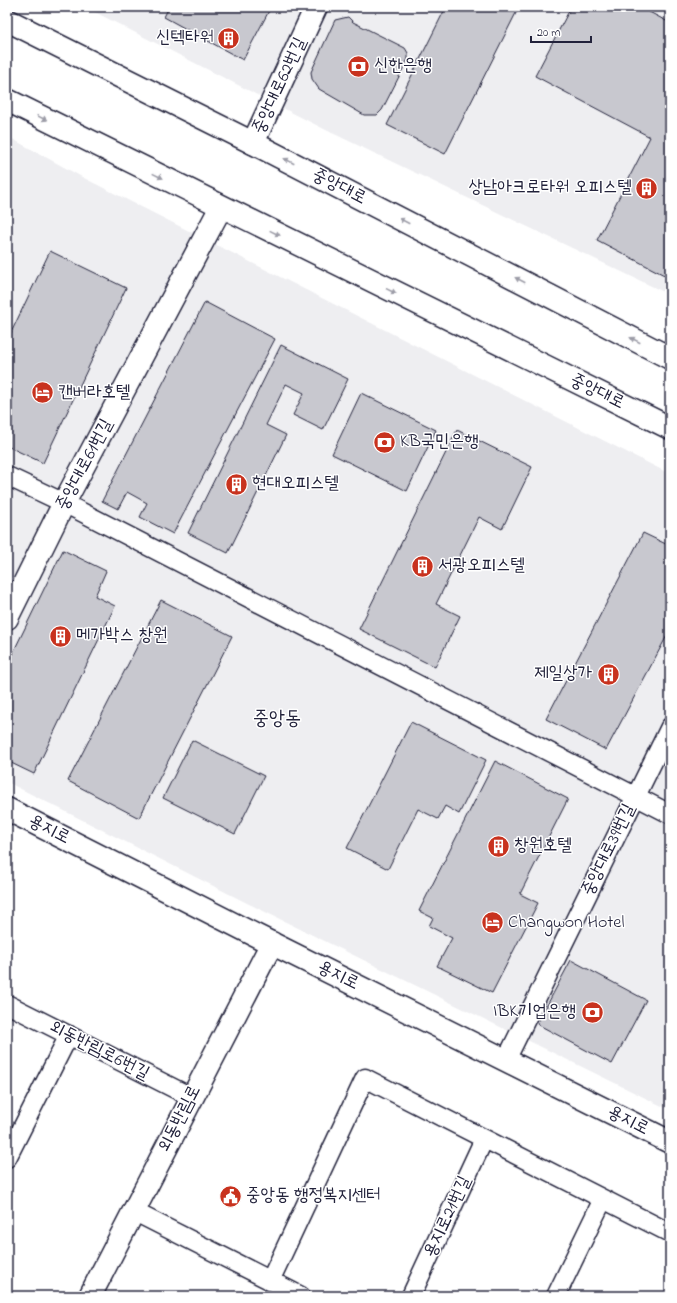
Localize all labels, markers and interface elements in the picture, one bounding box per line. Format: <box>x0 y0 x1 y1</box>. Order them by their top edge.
scale bar <box>531 18 591 44</box>
text: 20 m <box>537 24 560 42</box>
place label: 신텍타워 <box>156 25 214 51</box>
building icon: 신텍타워 <box>216 25 242 51</box>
street label: 중앙대로62번길 <box>246 33 314 139</box>
bank icon: 신한은행 <box>346 53 372 79</box>
place label: 신한은행 <box>374 53 432 79</box>
one-way arrow <box>36 115 48 121</box>
one-way arrow <box>283 158 295 164</box>
street label: 중앙대로 <box>307 162 371 212</box>
one-way arrow <box>153 173 164 179</box>
place label: 상남아크로타워 오피스텔 <box>468 175 632 201</box>
building icon: 상남아크로타워 오피스텔 <box>634 175 660 201</box>
one-way arrow <box>399 217 410 224</box>
one-way arrow <box>269 230 280 236</box>
one-way arrow <box>514 277 526 283</box>
one-way arrow <box>386 288 397 294</box>
one-way arrow <box>630 337 641 343</box>
street label: 중앙대로 <box>565 368 629 416</box>
hotel icon: 캔버라호텔 <box>29 380 55 406</box>
place label: 캔버라호텔 <box>58 380 130 406</box>
street label: 중앙대로61번길 <box>50 414 120 515</box>
bank icon: KB국민은행 <box>371 429 397 455</box>
place label: KB국민은행 <box>400 429 479 455</box>
building icon: 현대오피스텔 <box>224 471 250 497</box>
place label: 현대오피스텔 <box>252 471 339 497</box>
building icon: 서광오피스텔 <box>409 553 435 579</box>
place label: 서광오피스텔 <box>438 553 525 579</box>
building icon: 메가박스 창원 <box>48 623 74 649</box>
place label: 메가박스 창원 <box>76 623 167 649</box>
place label: 제일상가 <box>534 661 593 687</box>
building icon: 제일상가 <box>595 661 621 687</box>
district label: 중앙동 <box>253 705 301 734</box>
street label: 중앙대로39번길 <box>575 799 643 901</box>
street label: 용지로 <box>24 809 74 851</box>
building icon: 창원호텔 <box>485 833 511 859</box>
place label: 창원호텔 <box>514 833 572 859</box>
hotel icon: Changwon Hotel <box>480 910 506 936</box>
place label: Changwon Hotel <box>508 910 624 937</box>
street label: 용지로 <box>313 955 363 997</box>
place label: IBK기업은행 <box>493 999 576 1025</box>
bank icon: IBK기업은행 <box>579 999 605 1025</box>
street label: 외동반림로6번길 <box>44 1015 154 1088</box>
street label: 외동반림로 <box>152 1081 208 1157</box>
street label: 용지로 <box>603 1100 653 1142</box>
street label: 용지로21번길 <box>418 1172 478 1262</box>
public building icon: 중앙동 행정복지센터 <box>217 1183 243 1209</box>
place label: 중앙동 행정복지센터 <box>246 1183 381 1209</box>

